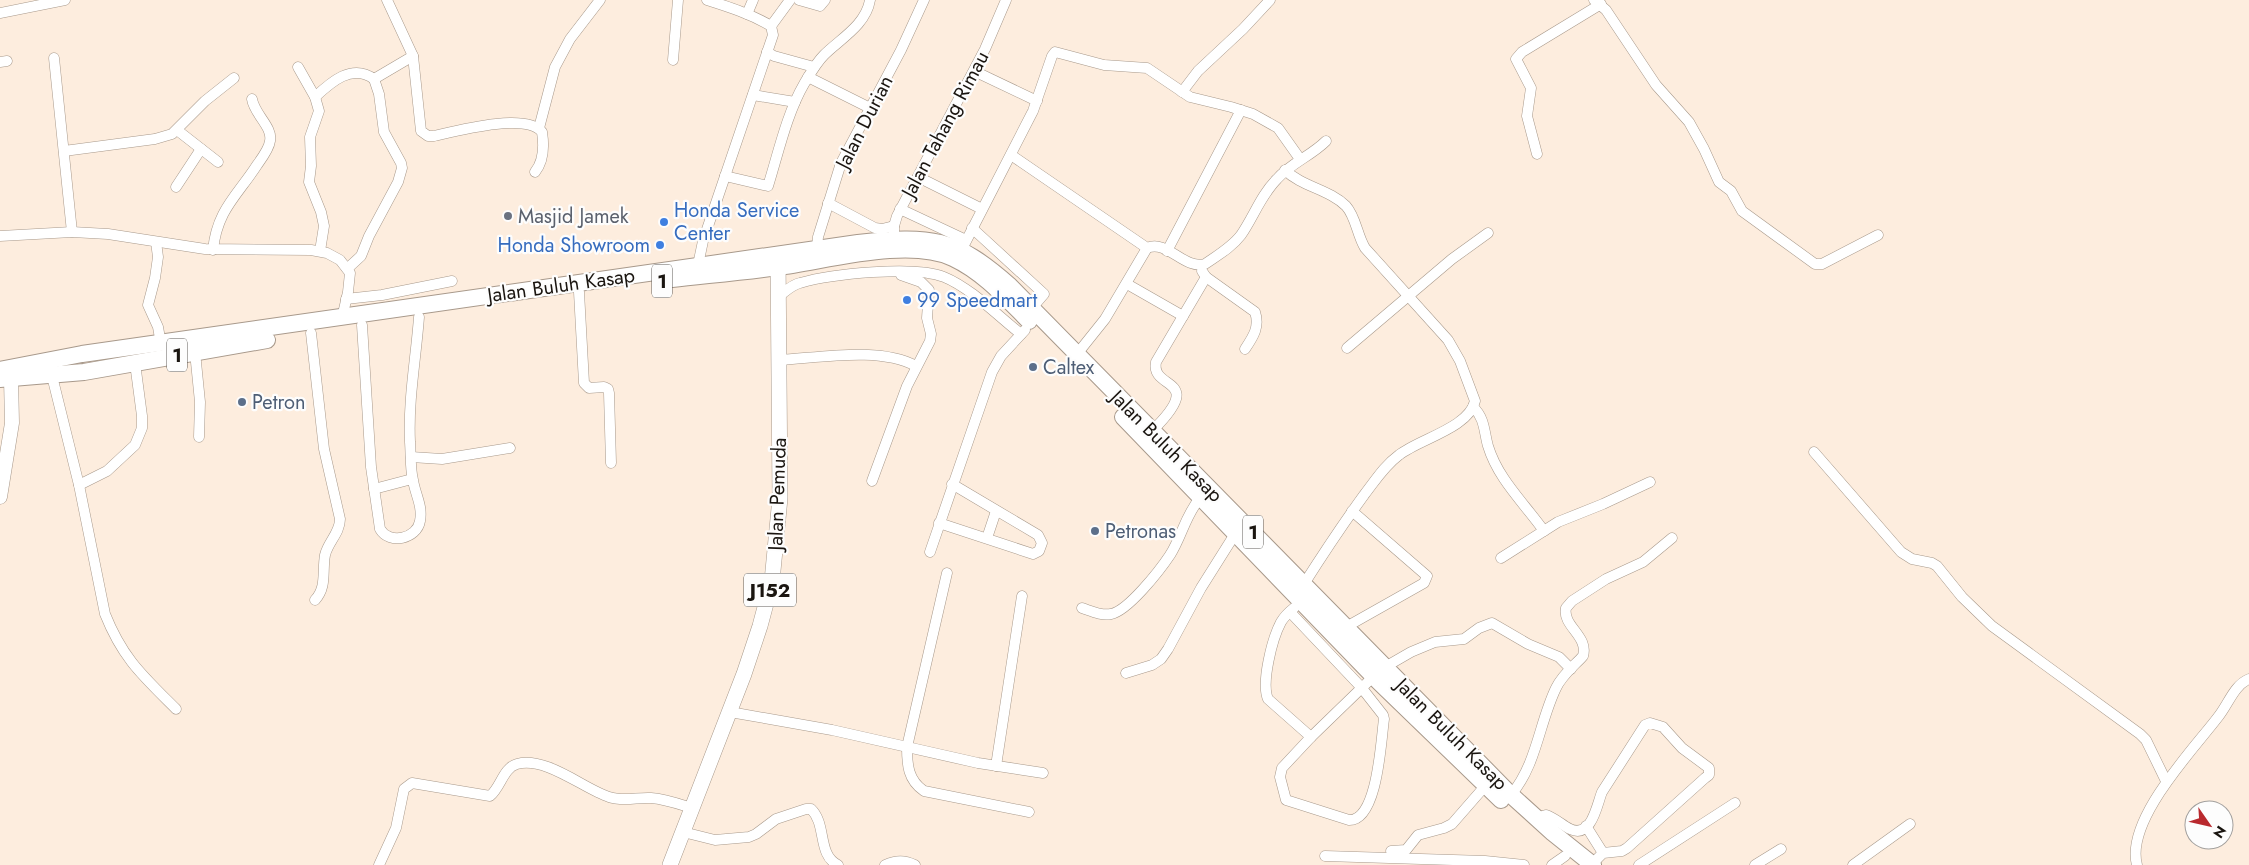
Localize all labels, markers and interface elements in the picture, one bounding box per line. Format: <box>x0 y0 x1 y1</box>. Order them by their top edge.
street label: Jalan Tahang Rimau <box>893 46 996 205</box>
street label: Jalan Durian <box>827 70 900 177</box>
place label: Honda Service Center <box>674 196 799 248</box>
place label: Masjid Jamek <box>518 202 629 231</box>
marker: Masjid Jamek <box>502 210 514 222</box>
marker: Honda Service Center <box>658 216 670 228</box>
place label: Honda Showroom <box>498 231 650 260</box>
marker: Honda Showroom <box>654 239 666 251</box>
street label: Jalan Buluh Kasap <box>483 261 637 311</box>
road number: 1 <box>652 264 672 298</box>
place label: 99 Speedmart <box>917 286 1037 315</box>
marker: 99 Speedmart <box>901 294 913 306</box>
road number: 1 <box>167 338 187 372</box>
place label: Caltex <box>1043 353 1095 382</box>
marker: Caltex <box>1027 361 1039 373</box>
street label: Jalan Buluh Kasap <box>1102 382 1229 509</box>
place label: Petron <box>252 388 305 417</box>
marker: Petron <box>236 396 248 408</box>
street label: Jalan Pemuda <box>761 437 794 554</box>
road number: 1 <box>1243 516 1263 548</box>
place label: Petronas <box>1105 517 1176 546</box>
marker: Petronas <box>1089 525 1101 537</box>
road number: J152 <box>744 574 796 606</box>
street label: Jalan Buluh Kasap <box>1387 670 1514 797</box>
north arrow <box>2184 800 2234 850</box>
text: N <box>2208 822 2231 842</box>

